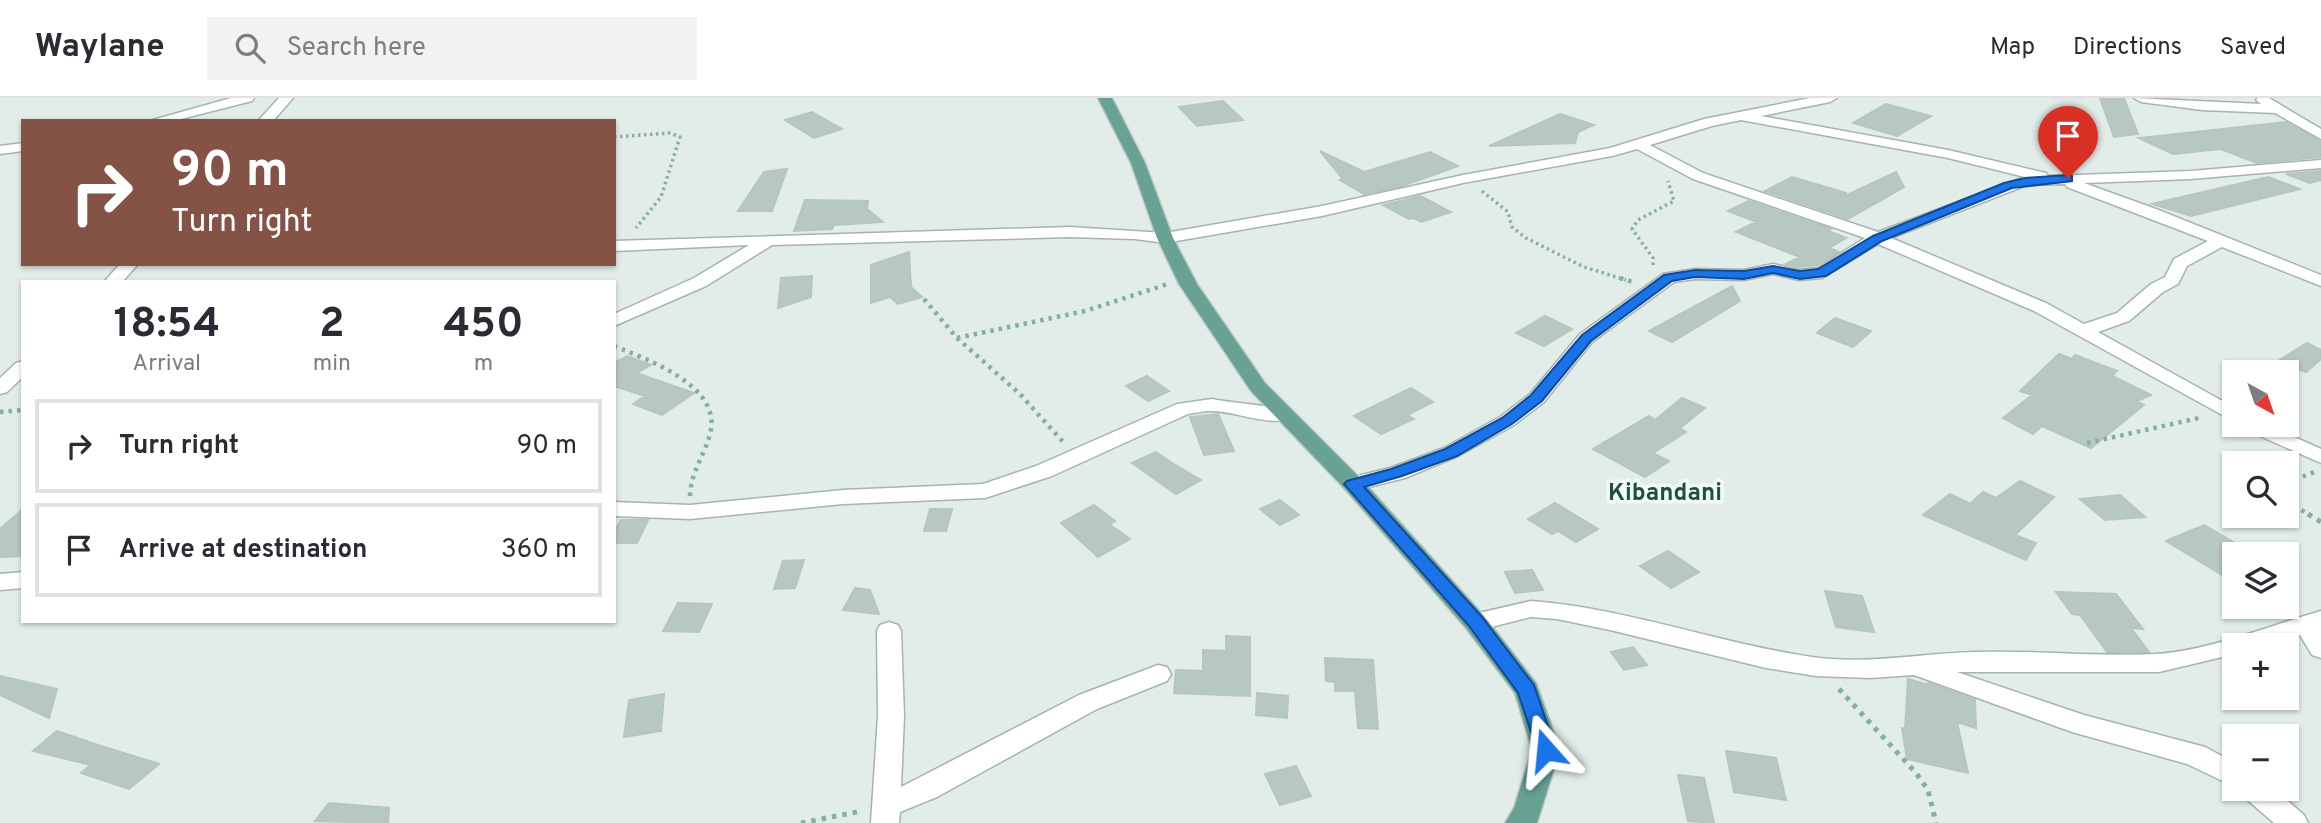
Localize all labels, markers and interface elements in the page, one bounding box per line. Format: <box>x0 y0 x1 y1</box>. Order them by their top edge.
search box <box>207 17 697 80</box>
text: Waylane <box>35 27 165 69</box>
icon: search <box>231 29 269 67</box>
text: Search here <box>287 32 426 65</box>
text: Map <box>1990 33 2035 63</box>
text: Directions <box>2073 33 2182 63</box>
text: Saved <box>2220 33 2286 63</box>
pin <box>2038 106 2098 178</box>
icon: arrive <box>2049 117 2087 155</box>
text: 90 m <box>171 142 289 204</box>
icon: right <box>56 147 147 238</box>
text: Turn right <box>171 203 313 243</box>
text: 18:54 <box>113 299 220 352</box>
text: 2 <box>319 299 345 352</box>
text: 450 <box>443 299 524 352</box>
text: Arrival <box>133 350 201 379</box>
text: min <box>313 350 351 379</box>
text: m <box>474 350 493 379</box>
north arrow <box>2222 360 2300 438</box>
map controls <box>2222 360 2299 801</box>
icon: right <box>60 427 98 465</box>
text: Turn right <box>119 430 239 463</box>
text: 90 m <box>517 430 577 463</box>
button: search <box>2222 451 2299 528</box>
district label: Kibandani <box>1608 479 1722 509</box>
icon: arrive <box>60 531 98 569</box>
text: Arrive at destination <box>119 534 367 567</box>
text: 360 m <box>501 534 577 567</box>
button: layers <box>2222 542 2299 619</box>
button: + <box>2222 633 2299 710</box>
position arrow <box>1509 713 1583 787</box>
button: − <box>2222 724 2299 801</box>

